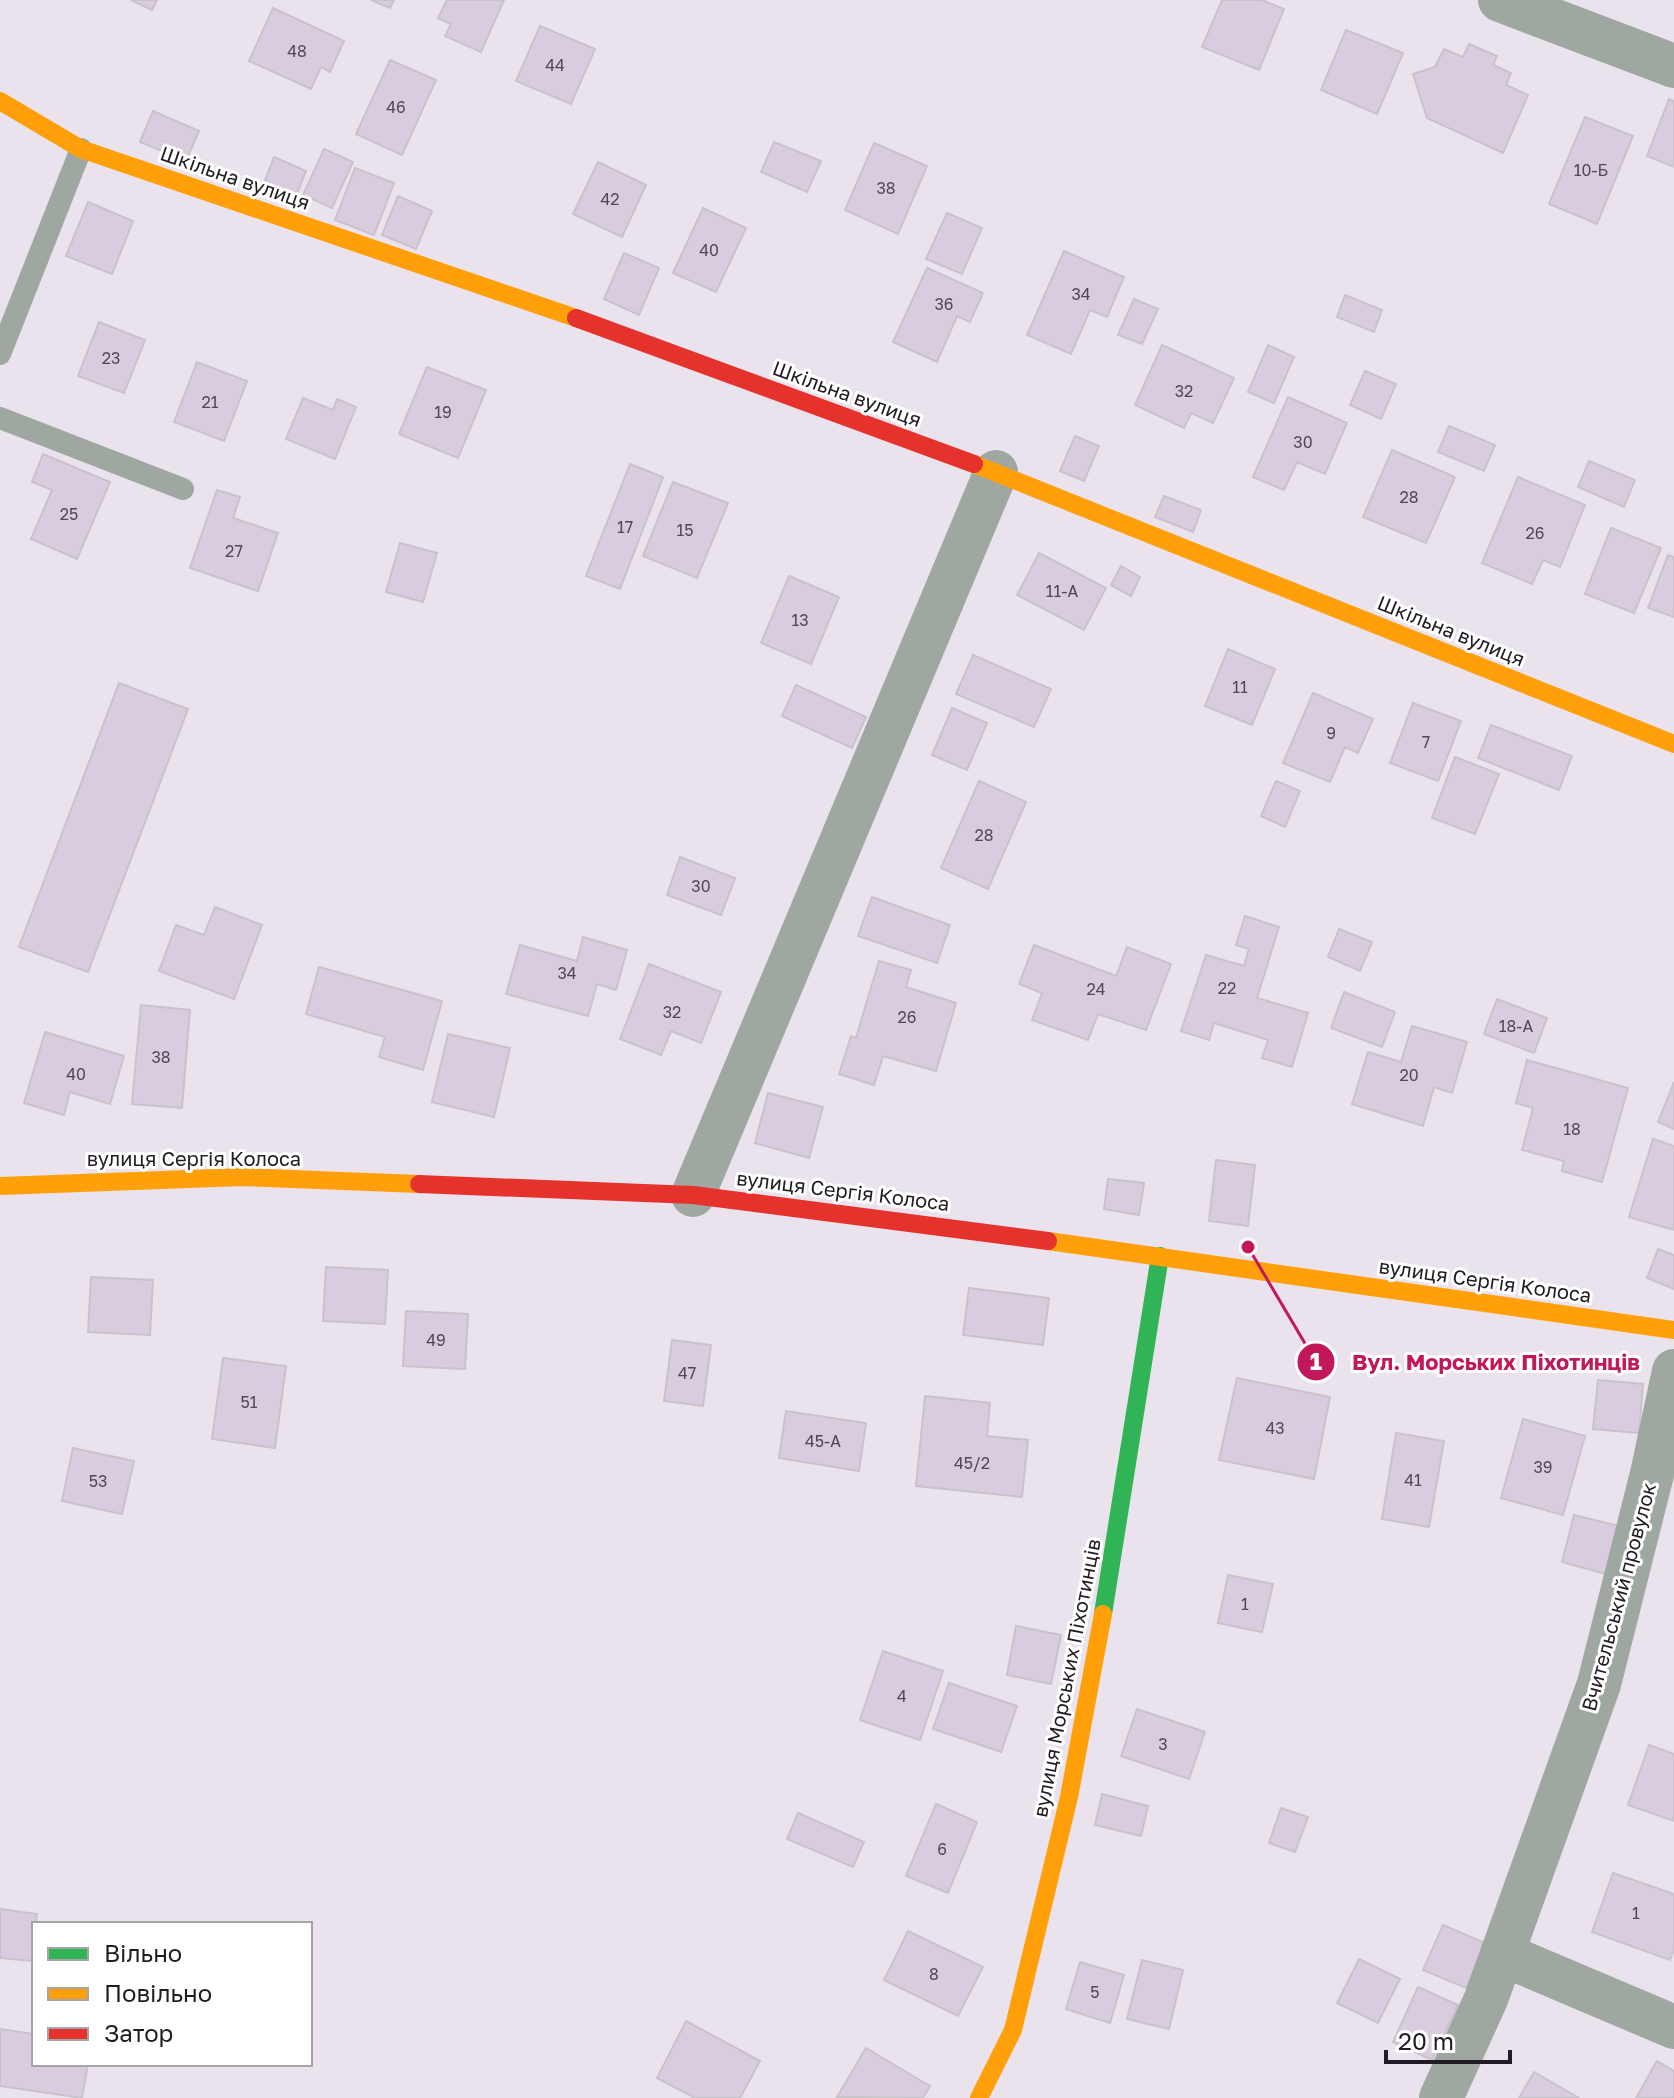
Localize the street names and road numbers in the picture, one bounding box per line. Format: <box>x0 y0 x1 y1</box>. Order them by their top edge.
street label: Шкільна вулиця <box>157 140 313 214</box>
street label: Шкільна вулиця <box>770 355 925 431</box>
street label: Шкільна вулиця <box>1374 590 1528 671</box>
street label: вулиця Сергія Колоса <box>87 1146 301 1170</box>
street label: вулиця Сергія Колоса <box>735 1165 951 1215</box>
street label: вулиця Сергія Колоса <box>1377 1253 1593 1307</box>
street label: Вчительський провулок <box>1576 1480 1660 1714</box>
street label: вулиця Морських Піхотинців <box>1027 1537 1105 1819</box>

